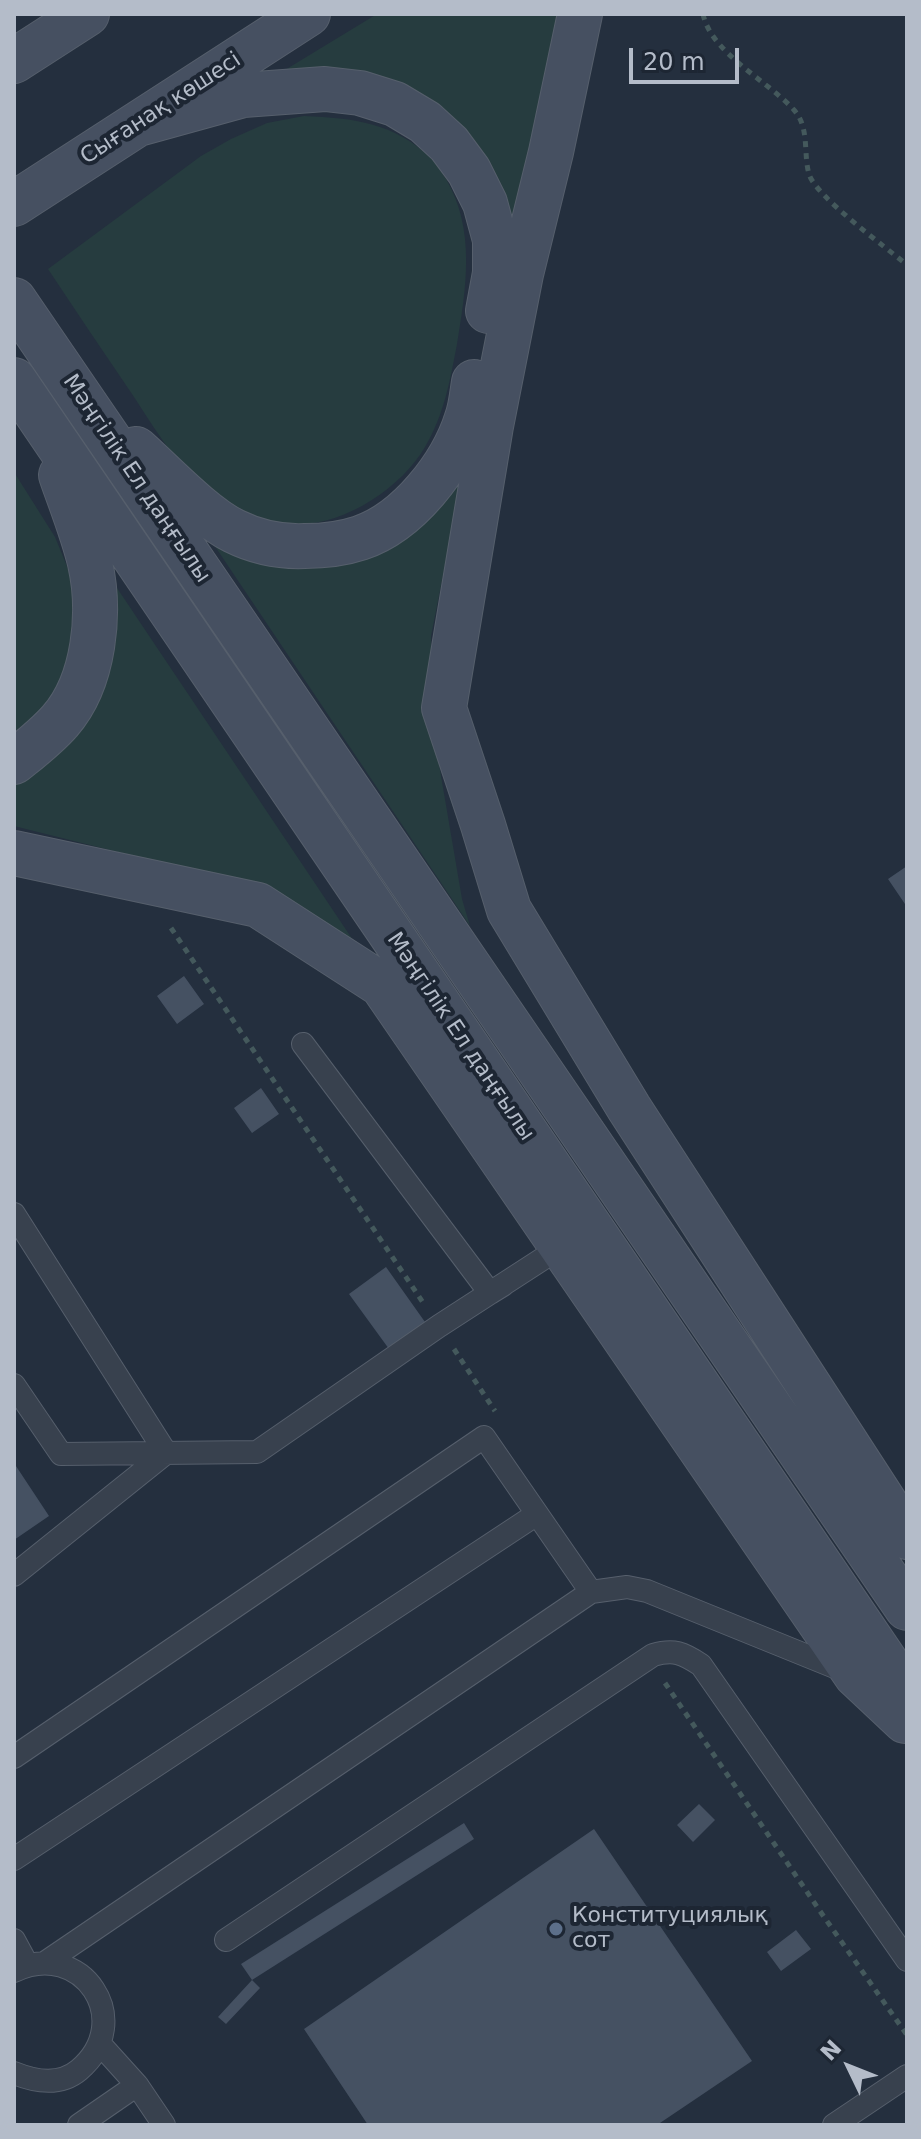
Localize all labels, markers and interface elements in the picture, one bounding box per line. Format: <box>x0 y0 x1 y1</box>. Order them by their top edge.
scale bar <box>633 32 743 82</box>
street label: Сығанақ көшесі <box>76 47 246 171</box>
text: 20 m <box>643 48 705 76</box>
street label: Мәңгілік Ел даңғылы <box>57 370 215 588</box>
street label: Мәңгілік Ел даңғылы <box>381 928 539 1146</box>
place label: Конституциялық сот <box>572 1903 768 1954</box>
marker: Конституциялық сот <box>547 1920 565 1938</box>
north arrow <box>809 2027 889 2107</box>
text: N <box>816 2035 847 2066</box>

